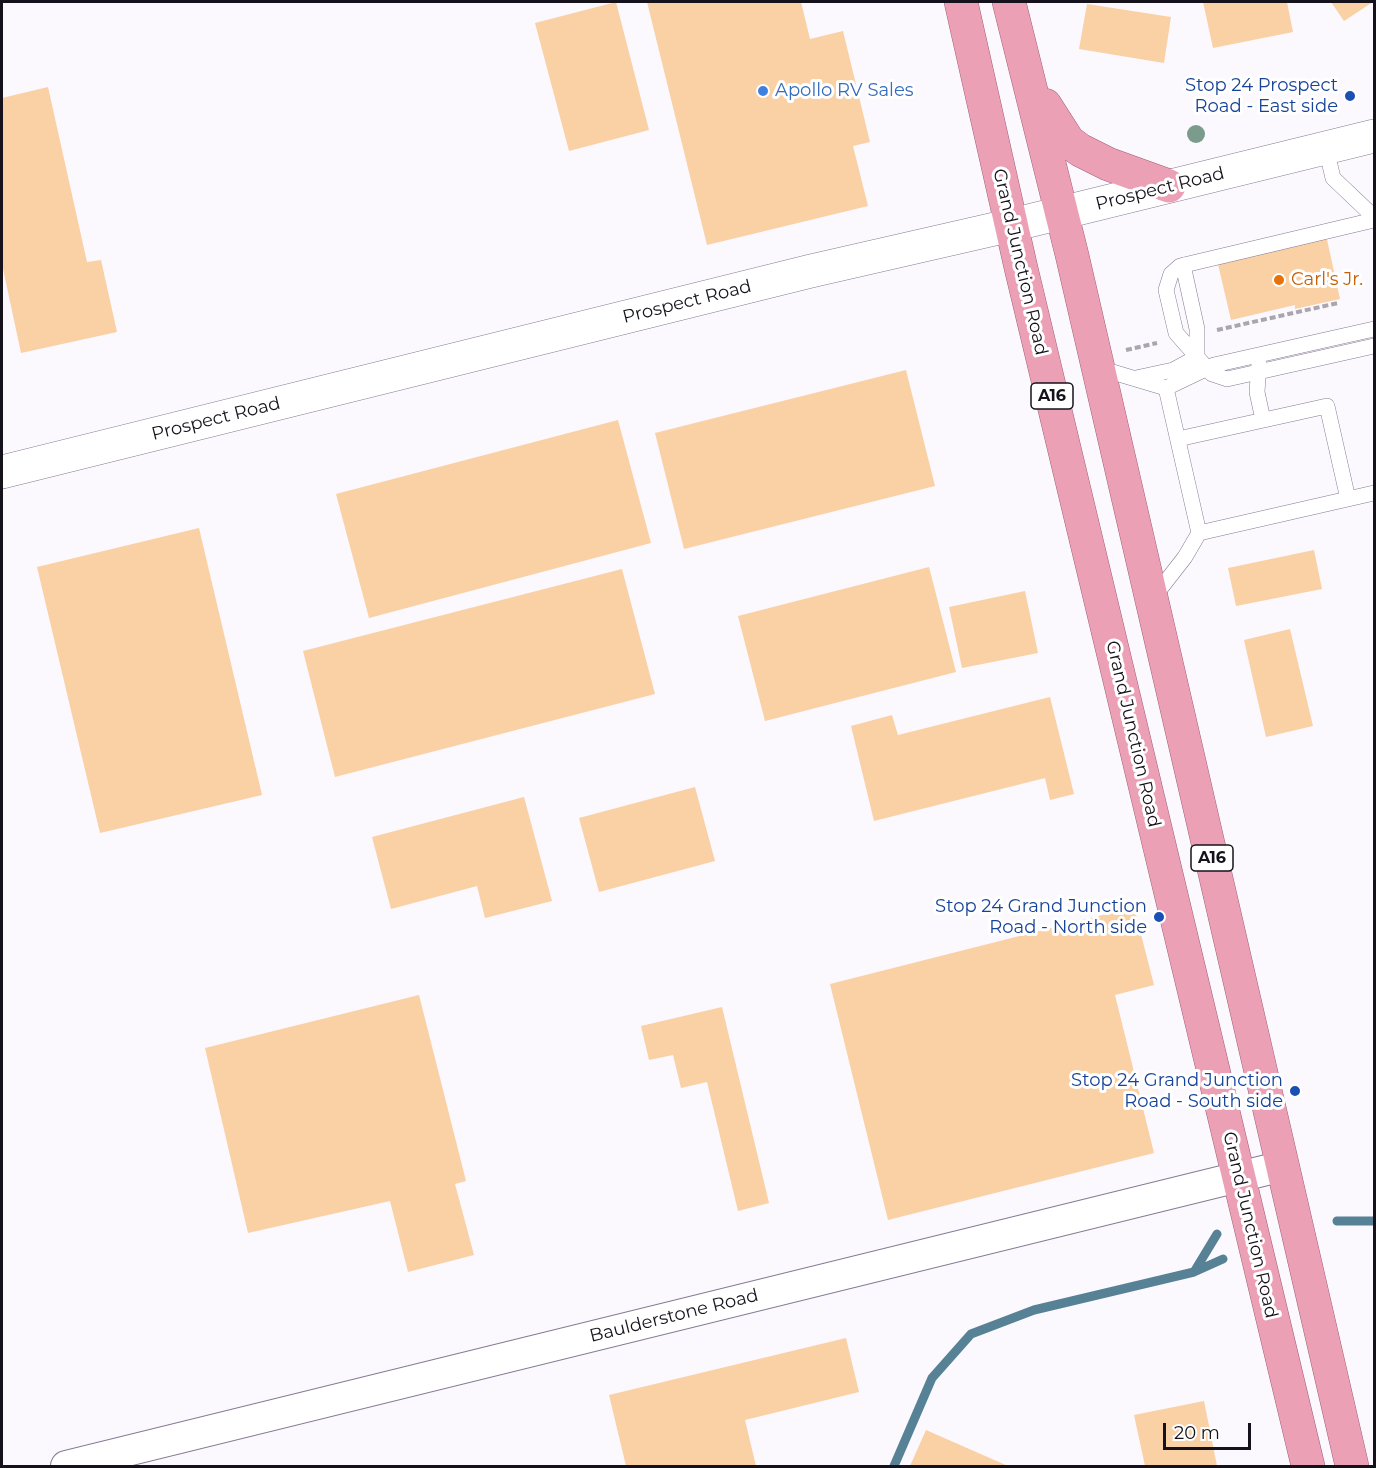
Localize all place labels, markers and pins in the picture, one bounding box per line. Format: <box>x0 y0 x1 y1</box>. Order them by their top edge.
place label: Stop 24 Prospect Road - East side <box>1185 75 1338 118</box>
place label: Apollo RV Sales <box>775 80 914 102</box>
marker: Apollo RV Sales <box>756 84 770 98</box>
marker: Stop 24 Prospect Road - East side <box>1343 89 1357 103</box>
place label: Carl's Jr. <box>1291 269 1363 291</box>
marker: Carl's Jr. <box>1272 273 1286 287</box>
place label: Stop 24 Grand Junction Road - North side <box>935 896 1147 938</box>
marker: Stop 24 Grand Junction Road - North side <box>1152 910 1166 924</box>
place label: Stop 24 Grand Junction Road - South side <box>1071 1070 1283 1112</box>
marker: Stop 24 Grand Junction Road - South side <box>1288 1084 1302 1098</box>

